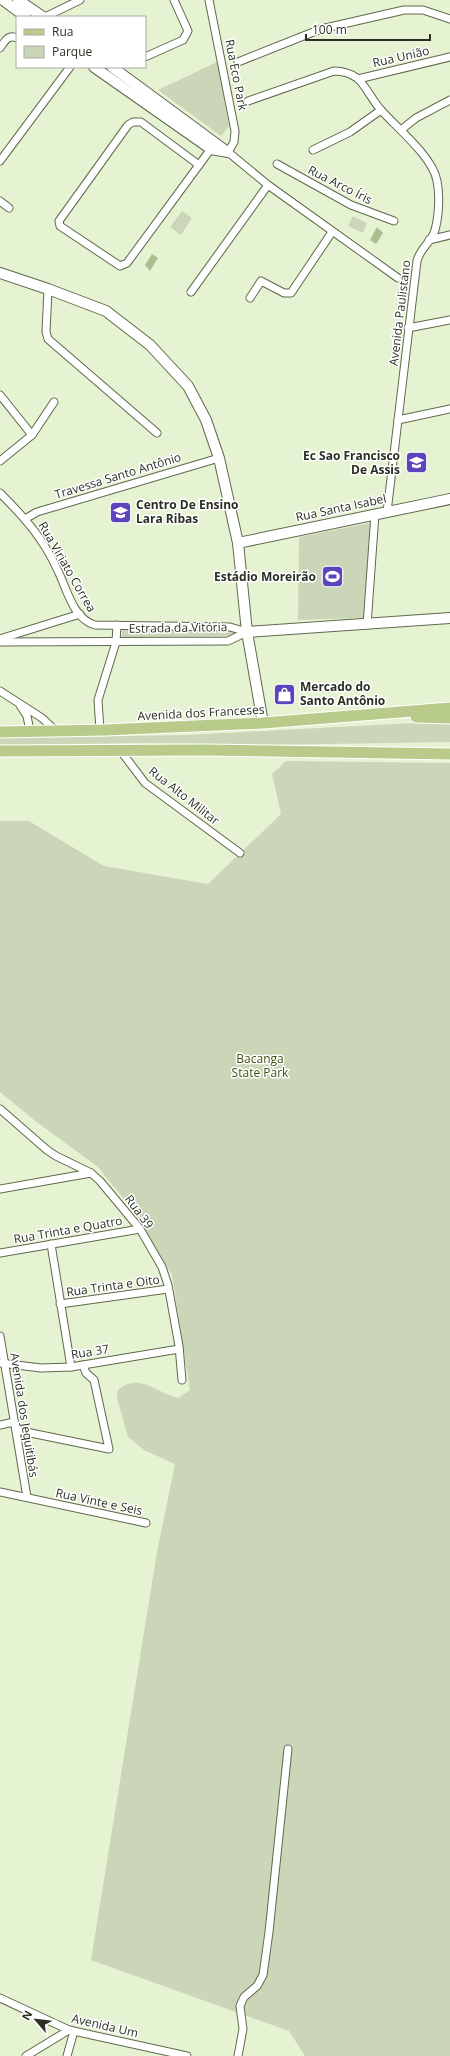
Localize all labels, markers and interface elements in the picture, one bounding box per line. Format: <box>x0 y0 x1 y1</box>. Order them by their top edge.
legend <box>16 16 146 68</box>
scale bar <box>306 16 430 42</box>
text: 100 m <box>312 21 347 38</box>
text: Rua <box>52 23 73 40</box>
street label: Rua Eco Park <box>221 38 252 113</box>
street label: Rua União <box>371 42 431 71</box>
text: Parque <box>52 43 92 60</box>
street label: Rua Arco Íris <box>305 161 376 208</box>
street label: Avenida Paulistano <box>385 259 414 367</box>
place label: Ec Sao Francisco De Assis <box>303 447 400 478</box>
street label: Travessa Santo Antônio <box>53 448 183 503</box>
school or university icon: Ec Sao Francisco De Assis <box>403 450 429 476</box>
street label: Rua Santa Isabel <box>294 490 388 525</box>
place label: Centro De Ensino Lara Ribas <box>136 496 238 527</box>
school or university icon: Centro De Ensino Lara Ribas <box>108 499 134 525</box>
street label: Rua Viriato Correa <box>35 518 100 615</box>
sports icon: Estádio Moreirão <box>319 564 345 590</box>
place label: Estádio Moreirão <box>214 568 316 585</box>
street label: Estrada da Vitória <box>128 618 228 637</box>
place label: Mercado do Santo Antônio <box>300 678 385 709</box>
shop icon: Mercado do Santo Antônio <box>272 681 298 707</box>
street label: Avenida dos Franceses <box>137 701 265 724</box>
street label: Rua Alto Militar <box>145 763 223 829</box>
park label: Bacanga State Park <box>232 1050 289 1081</box>
street label: Rua 39 <box>121 1191 158 1232</box>
street label: Rua Trinta e Quatro <box>12 1212 124 1247</box>
street label: Rua Trinta e Oito <box>65 1271 161 1300</box>
street label: Rua 37 <box>70 1340 110 1363</box>
street label: Avenida dos Jequitibás <box>6 1351 43 1479</box>
street label: Rua Vinte e Seis <box>54 1484 144 1519</box>
north arrow <box>16 2000 56 2040</box>
text: N <box>18 2008 35 2023</box>
street label: Avenida Um <box>70 2010 140 2041</box>

